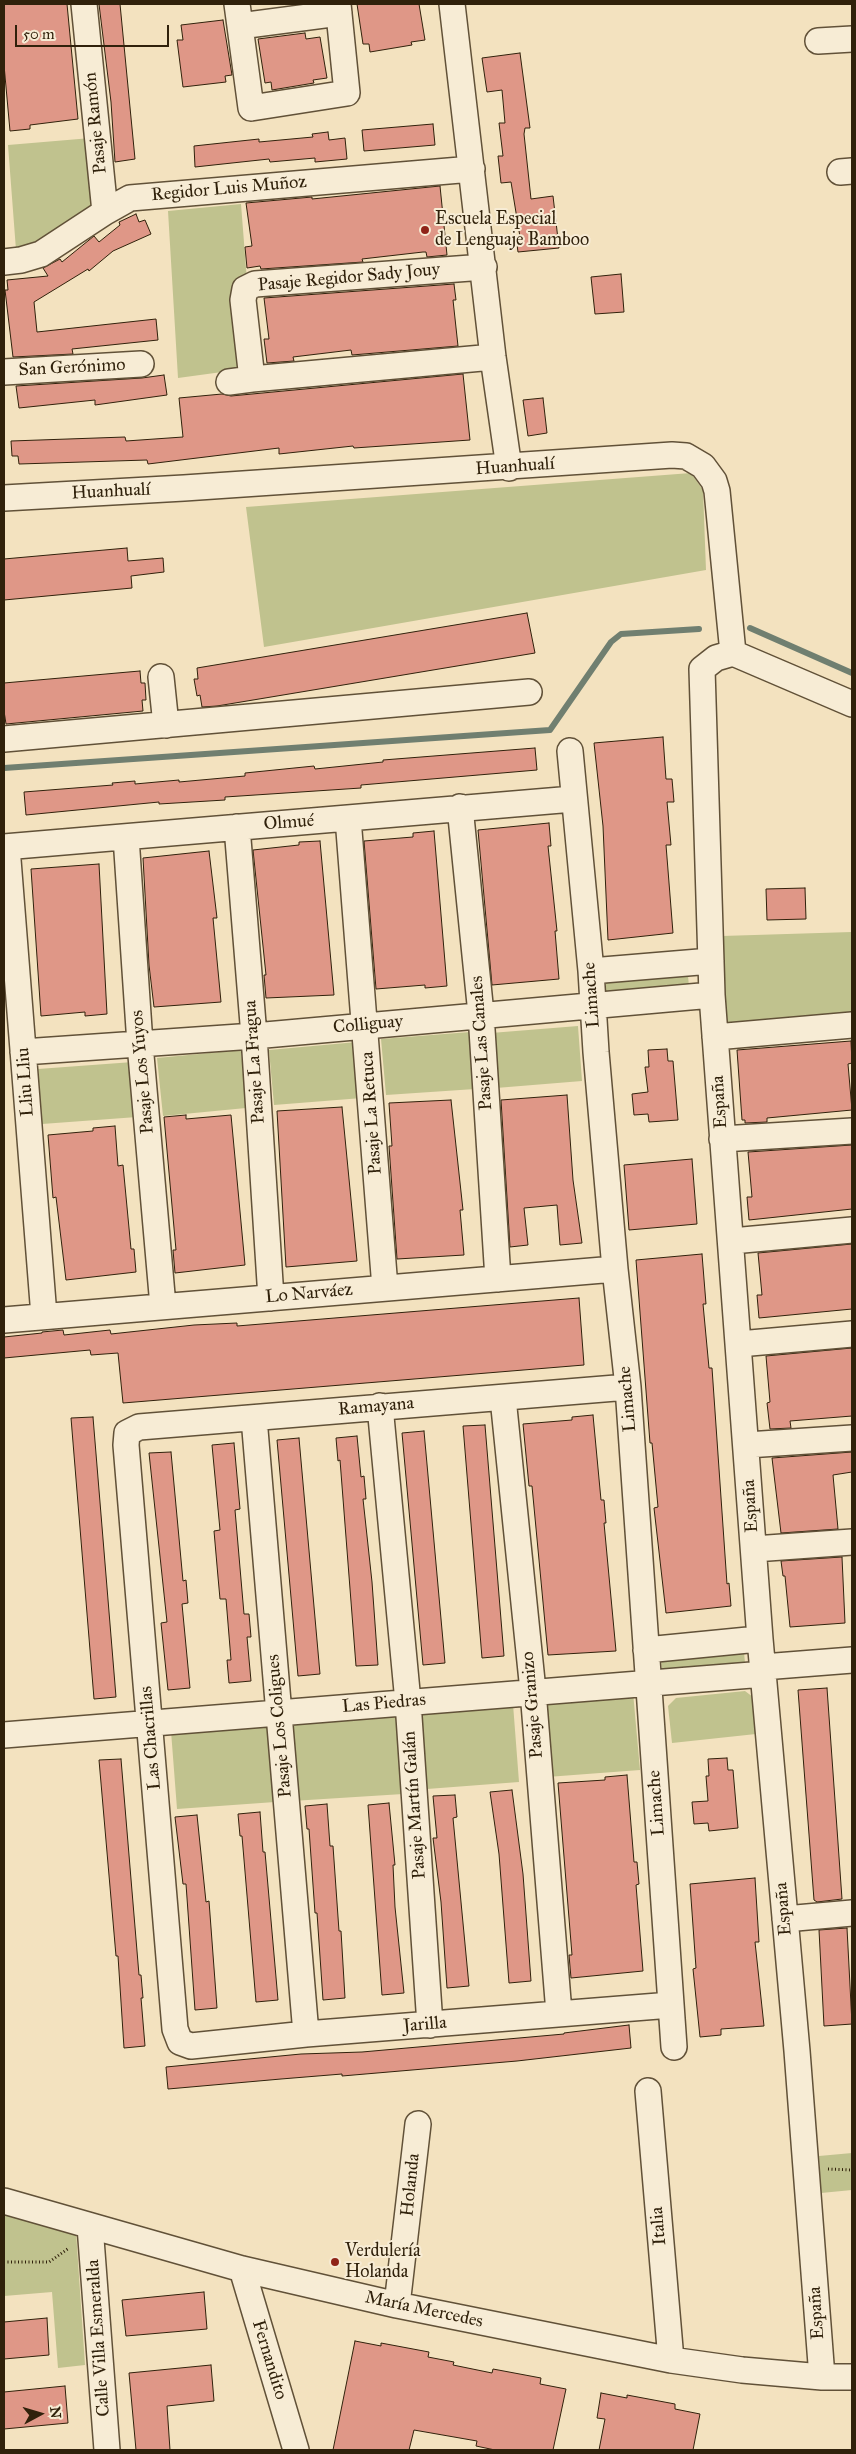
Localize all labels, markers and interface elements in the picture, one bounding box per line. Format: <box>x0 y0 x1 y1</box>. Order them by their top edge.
scale bar <box>18 15 171 47</box>
text: 50 m <box>23 25 55 43</box>
street label: Pasaje Ramón <box>80 71 112 175</box>
street label: Regidor Luis Muñoz <box>151 171 307 207</box>
place label: Escuela Especial de Lenguaje Bamboo <box>435 209 589 252</box>
marker: Escuela Especial de Lenguaje Bamboo <box>419 224 431 236</box>
street label: Pasaje Regidor Sady Jouy <box>257 259 441 297</box>
street label: San Gerónimo <box>18 354 126 382</box>
street label: Huanhualí <box>475 453 555 481</box>
street label: Huanhualí <box>71 479 151 505</box>
street label: Olmué <box>263 810 315 836</box>
street label: Limache <box>579 961 605 1029</box>
street label: Pasaje Las Canales <box>467 975 497 1111</box>
street label: Pasaje La Fragua <box>240 1000 270 1124</box>
street label: Pasaje Los Yuyos <box>127 1009 159 1135</box>
street label: Colliguay <box>332 1011 404 1039</box>
street label: Lliu Lliu <box>13 1047 39 1117</box>
street label: Pasaje La Retuca <box>357 1051 387 1175</box>
street label: España <box>707 1075 733 1129</box>
street label: Lo Narváez <box>264 1279 354 1309</box>
street label: Limache <box>614 1365 642 1433</box>
street label: Ramayana <box>337 1393 415 1421</box>
street label: España <box>738 1479 764 1533</box>
street label: Pasaje Granizo <box>518 1651 548 1759</box>
street label: Pasaje Los Coligues <box>263 1653 297 1799</box>
street label: Las Chacrillas <box>136 1685 166 1791</box>
street label: Las Piedras <box>341 1690 427 1718</box>
street label: Pasaje Martín Galán <box>399 1730 431 1880</box>
street label: Limache <box>644 1769 670 1837</box>
street label: España <box>771 1881 797 1937</box>
street label: Jarilla <box>402 2012 448 2038</box>
street label: Holanda <box>397 2152 425 2218</box>
street label: Italia <box>647 2206 671 2246</box>
place label: Verdulería Holanda <box>345 2241 421 2284</box>
marker: Verdulería Holanda <box>329 2256 341 2268</box>
street label: Calle Villa Esmeralda <box>83 2259 115 2417</box>
street label: España <box>804 2286 830 2340</box>
street label: María Mercedes <box>363 2287 485 2333</box>
street label: Fernandito <box>247 2318 291 2402</box>
north arrow <box>15 2389 65 2439</box>
text: N <box>46 2406 64 2419</box>

